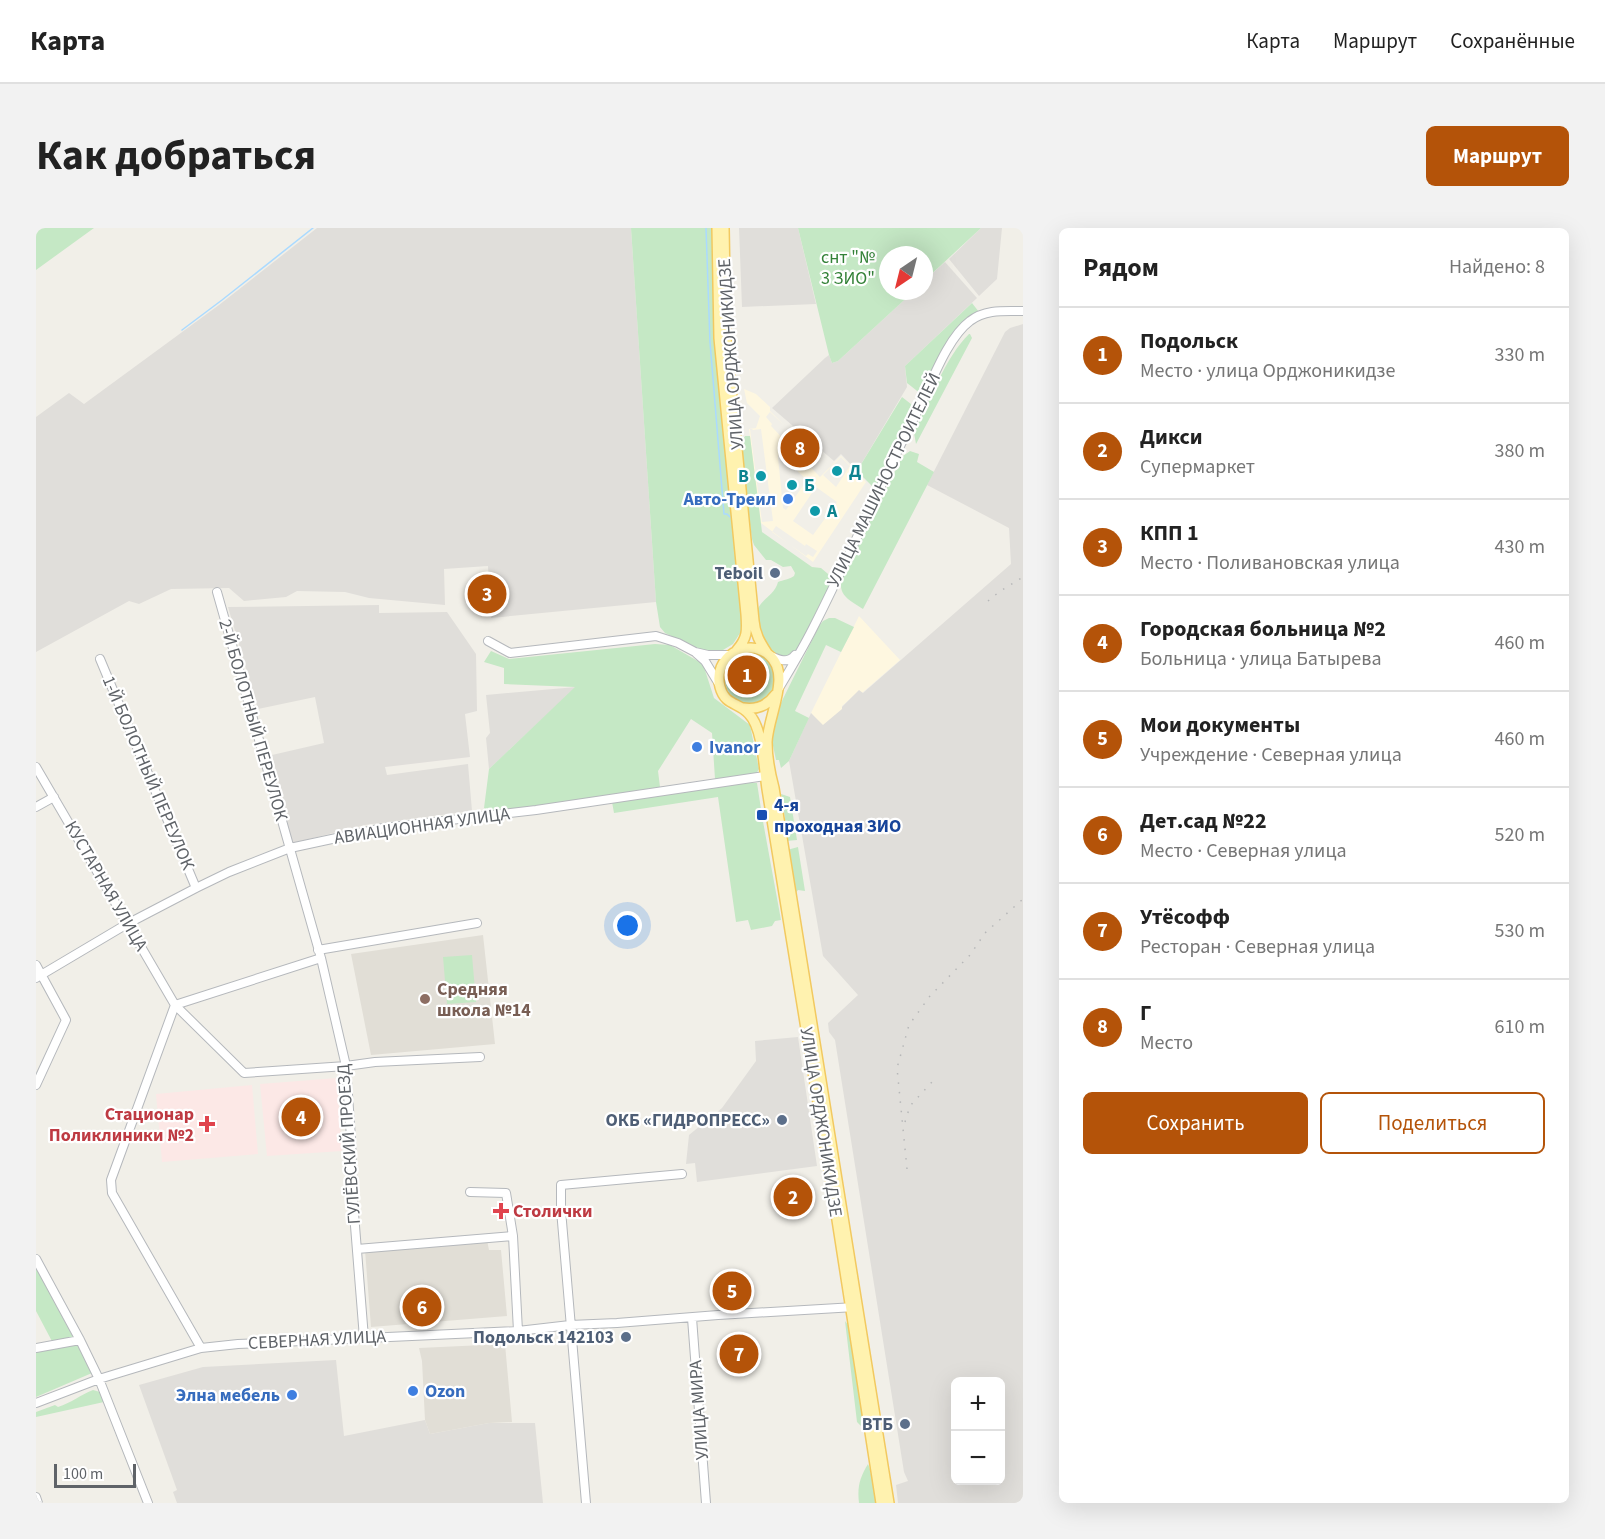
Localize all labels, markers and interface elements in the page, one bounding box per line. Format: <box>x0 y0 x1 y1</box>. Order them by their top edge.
text: Карта <box>30 21 105 61</box>
text: Карта <box>1246 26 1300 56</box>
text: Маршрут <box>1333 26 1417 56</box>
text: Сохранённые <box>1450 26 1575 56</box>
text: Как добраться <box>36 126 316 186</box>
button: Маршрут <box>1426 126 1569 186</box>
park label: снт "№ 3 ЗИО" <box>821 245 875 291</box>
north arrow <box>879 246 933 300</box>
text: Рядом <box>1083 249 1159 286</box>
text: Найдено: 8 <box>1449 253 1545 281</box>
street label: УЛИЦА ОРДЖОНИКИДЗЕ <box>712 257 750 451</box>
text: Подольск <box>1140 325 1238 357</box>
text: 1 <box>1097 341 1108 369</box>
text: 330 m <box>1495 341 1545 369</box>
text: Место · улица Орджоникидзе <box>1140 357 1395 385</box>
street label: УЛИЦА МАШИНОСТРОИТЕЛЕЙ <box>823 369 945 591</box>
text: Дикси <box>1140 421 1203 453</box>
pin: 8 <box>780 426 819 470</box>
text: 2 <box>1097 437 1108 465</box>
text: 380 m <box>1495 437 1545 465</box>
text: Супермаркет <box>1140 453 1255 481</box>
place label: Д <box>849 459 861 484</box>
place label: В <box>738 464 749 489</box>
marker: Д <box>830 464 844 478</box>
marker: В <box>754 469 768 483</box>
place label: Б <box>804 473 815 498</box>
marker: Б <box>785 478 799 492</box>
place label: Авто-Треил <box>682 487 776 512</box>
marker: Авто-Треил <box>781 492 795 506</box>
place label: А <box>827 500 837 522</box>
marker: А <box>808 504 822 518</box>
text: КПП 1 <box>1140 517 1199 549</box>
text: 3 <box>1097 533 1108 561</box>
text: 430 m <box>1495 533 1545 561</box>
text: Место · Поливановская улица <box>1140 549 1400 577</box>
place label: Teboil <box>715 561 763 586</box>
marker: Teboil <box>768 566 782 580</box>
pin: 3 <box>468 572 506 616</box>
text: Городская больница №2 <box>1140 613 1386 645</box>
street label: 2-Й БОЛОТНЫЙ ПЕРЕУЛОК <box>212 616 294 824</box>
text: 4 <box>1097 629 1108 657</box>
text: 460 m <box>1495 629 1545 657</box>
text: Больница · улица Батырева <box>1140 645 1382 673</box>
pin: 1 <box>728 652 766 698</box>
street label: 1-Й БОЛОТНЫЙ ПЕРЕУЛОК <box>96 672 200 874</box>
text: Мои документы <box>1140 709 1300 741</box>
text: 5 <box>1097 725 1108 753</box>
text: 460 m <box>1495 725 1545 753</box>
place label: Ivanor <box>709 735 761 760</box>
marker: Ivanor <box>690 740 704 754</box>
text: Учреждение · Северная улица <box>1140 741 1402 769</box>
place label: 4-я проходная ЗИО <box>774 793 901 839</box>
street label: АВИАЦИОННАЯ УЛИЦА <box>333 801 512 851</box>
text: Дет.сад №22 <box>1140 805 1267 837</box>
marker: 4-я проходная ЗИО <box>755 808 769 822</box>
street label: КУСТАРНАЯ УЛИЦА <box>58 816 154 956</box>
text: 6 <box>1097 821 1108 849</box>
text: 520 m <box>1495 821 1545 849</box>
text: Место · Северная улица <box>1140 837 1347 865</box>
text: Утёсофф <box>1140 901 1230 933</box>
your location <box>613 911 642 940</box>
text: 7 <box>1097 917 1108 945</box>
text: 530 m <box>1495 917 1545 945</box>
text: Ресторан · Северная улица <box>1140 933 1375 961</box>
place label: Средняя школа №14 <box>437 977 531 1023</box>
marker: Средняя школа №14 <box>418 992 432 1006</box>
text: Г <box>1140 997 1151 1029</box>
text: 8 <box>1097 1013 1108 1041</box>
text: 610 m <box>1495 1013 1545 1041</box>
street label: УЛИЦА ОРДЖОНИКИДЗЕ <box>794 1025 848 1219</box>
text: Место <box>1140 1029 1193 1057</box>
street label: ГУЛЁВСКИЙ ПРОЕЗД <box>331 1063 367 1225</box>
button: Сохранить <box>1083 1092 1308 1154</box>
button: Поделиться <box>1320 1092 1545 1154</box>
pin: 4 <box>282 1094 320 1140</box>
place label: Стационар Поликлиники №2 <box>49 1102 194 1148</box>
place label: ОКБ «ГИДРОПРЕСС» <box>606 1108 770 1133</box>
marker: ОКБ «ГИДРОПРЕСС» <box>775 1113 789 1127</box>
marker: Стационар Поликлиники №2 <box>198 1115 216 1133</box>
pin: 2 <box>774 1174 813 1220</box>
place label: Столички <box>513 1199 592 1224</box>
marker: Столички <box>494 1204 508 1218</box>
pin: 5 <box>712 1268 752 1314</box>
pin: 6 <box>402 1284 442 1330</box>
street label: СЕВЕРНАЯ УЛИЦА <box>247 1324 387 1356</box>
place label: Подольск 142103 <box>473 1325 614 1350</box>
marker: Подольск 142103 <box>619 1330 633 1344</box>
pin: 7 <box>720 1332 758 1376</box>
street label: УЛИЦА МИРА <box>683 1359 715 1461</box>
map controls <box>951 1377 1005 1485</box>
button: + <box>951 1377 1005 1431</box>
place label: Ozon <box>425 1379 465 1404</box>
place label: Элна мебель <box>176 1383 280 1408</box>
marker: Ozon <box>406 1384 420 1398</box>
marker: Элна мебель <box>285 1388 299 1402</box>
place label: ВТБ <box>862 1412 893 1437</box>
marker: ВТБ <box>898 1417 912 1431</box>
button: − <box>951 1431 1005 1485</box>
scale bar <box>54 1461 136 1488</box>
text: 100 m <box>63 1463 103 1485</box>

